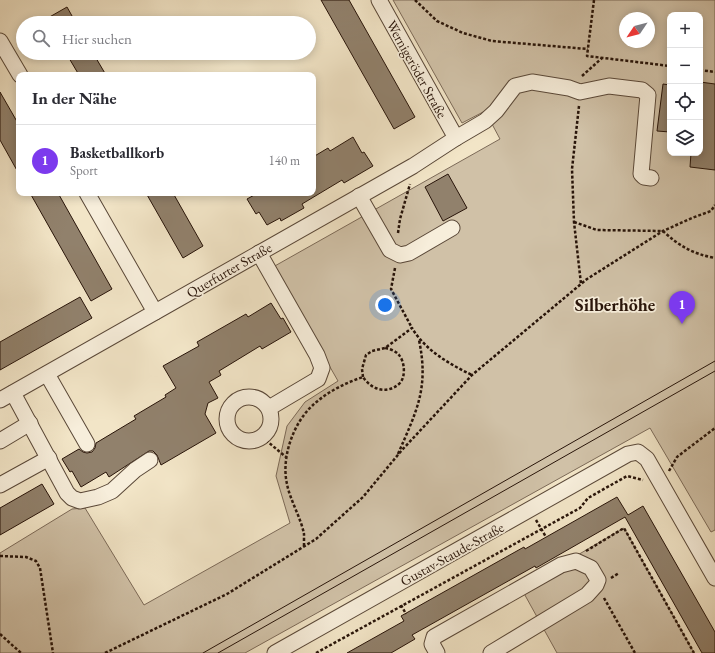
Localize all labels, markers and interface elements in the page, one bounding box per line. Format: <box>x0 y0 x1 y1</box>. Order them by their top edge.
north arrow <box>619 12 655 48</box>
map controls <box>667 12 703 156</box>
button: + <box>667 12 703 48</box>
search box <box>16 16 316 60</box>
street label: Wernigeröder Straße <box>383 17 452 122</box>
icon: search <box>30 27 52 49</box>
text: Hier suchen <box>62 29 132 48</box>
button: − <box>667 48 703 84</box>
button: locate <box>667 84 703 120</box>
text: In der Nähe <box>32 87 117 109</box>
button: layers <box>667 120 703 156</box>
text: Basketballkorb <box>70 143 164 162</box>
text: 1 <box>42 152 48 169</box>
text: 140 m <box>269 152 300 169</box>
text: Sport <box>70 162 98 179</box>
street label: Querfurter Straße <box>183 238 275 302</box>
pin: 1 <box>669 291 695 324</box>
district label: Silberhöhe <box>575 293 656 316</box>
your location <box>375 295 395 315</box>
street label: Gustav-Staude-Straße <box>397 518 507 590</box>

